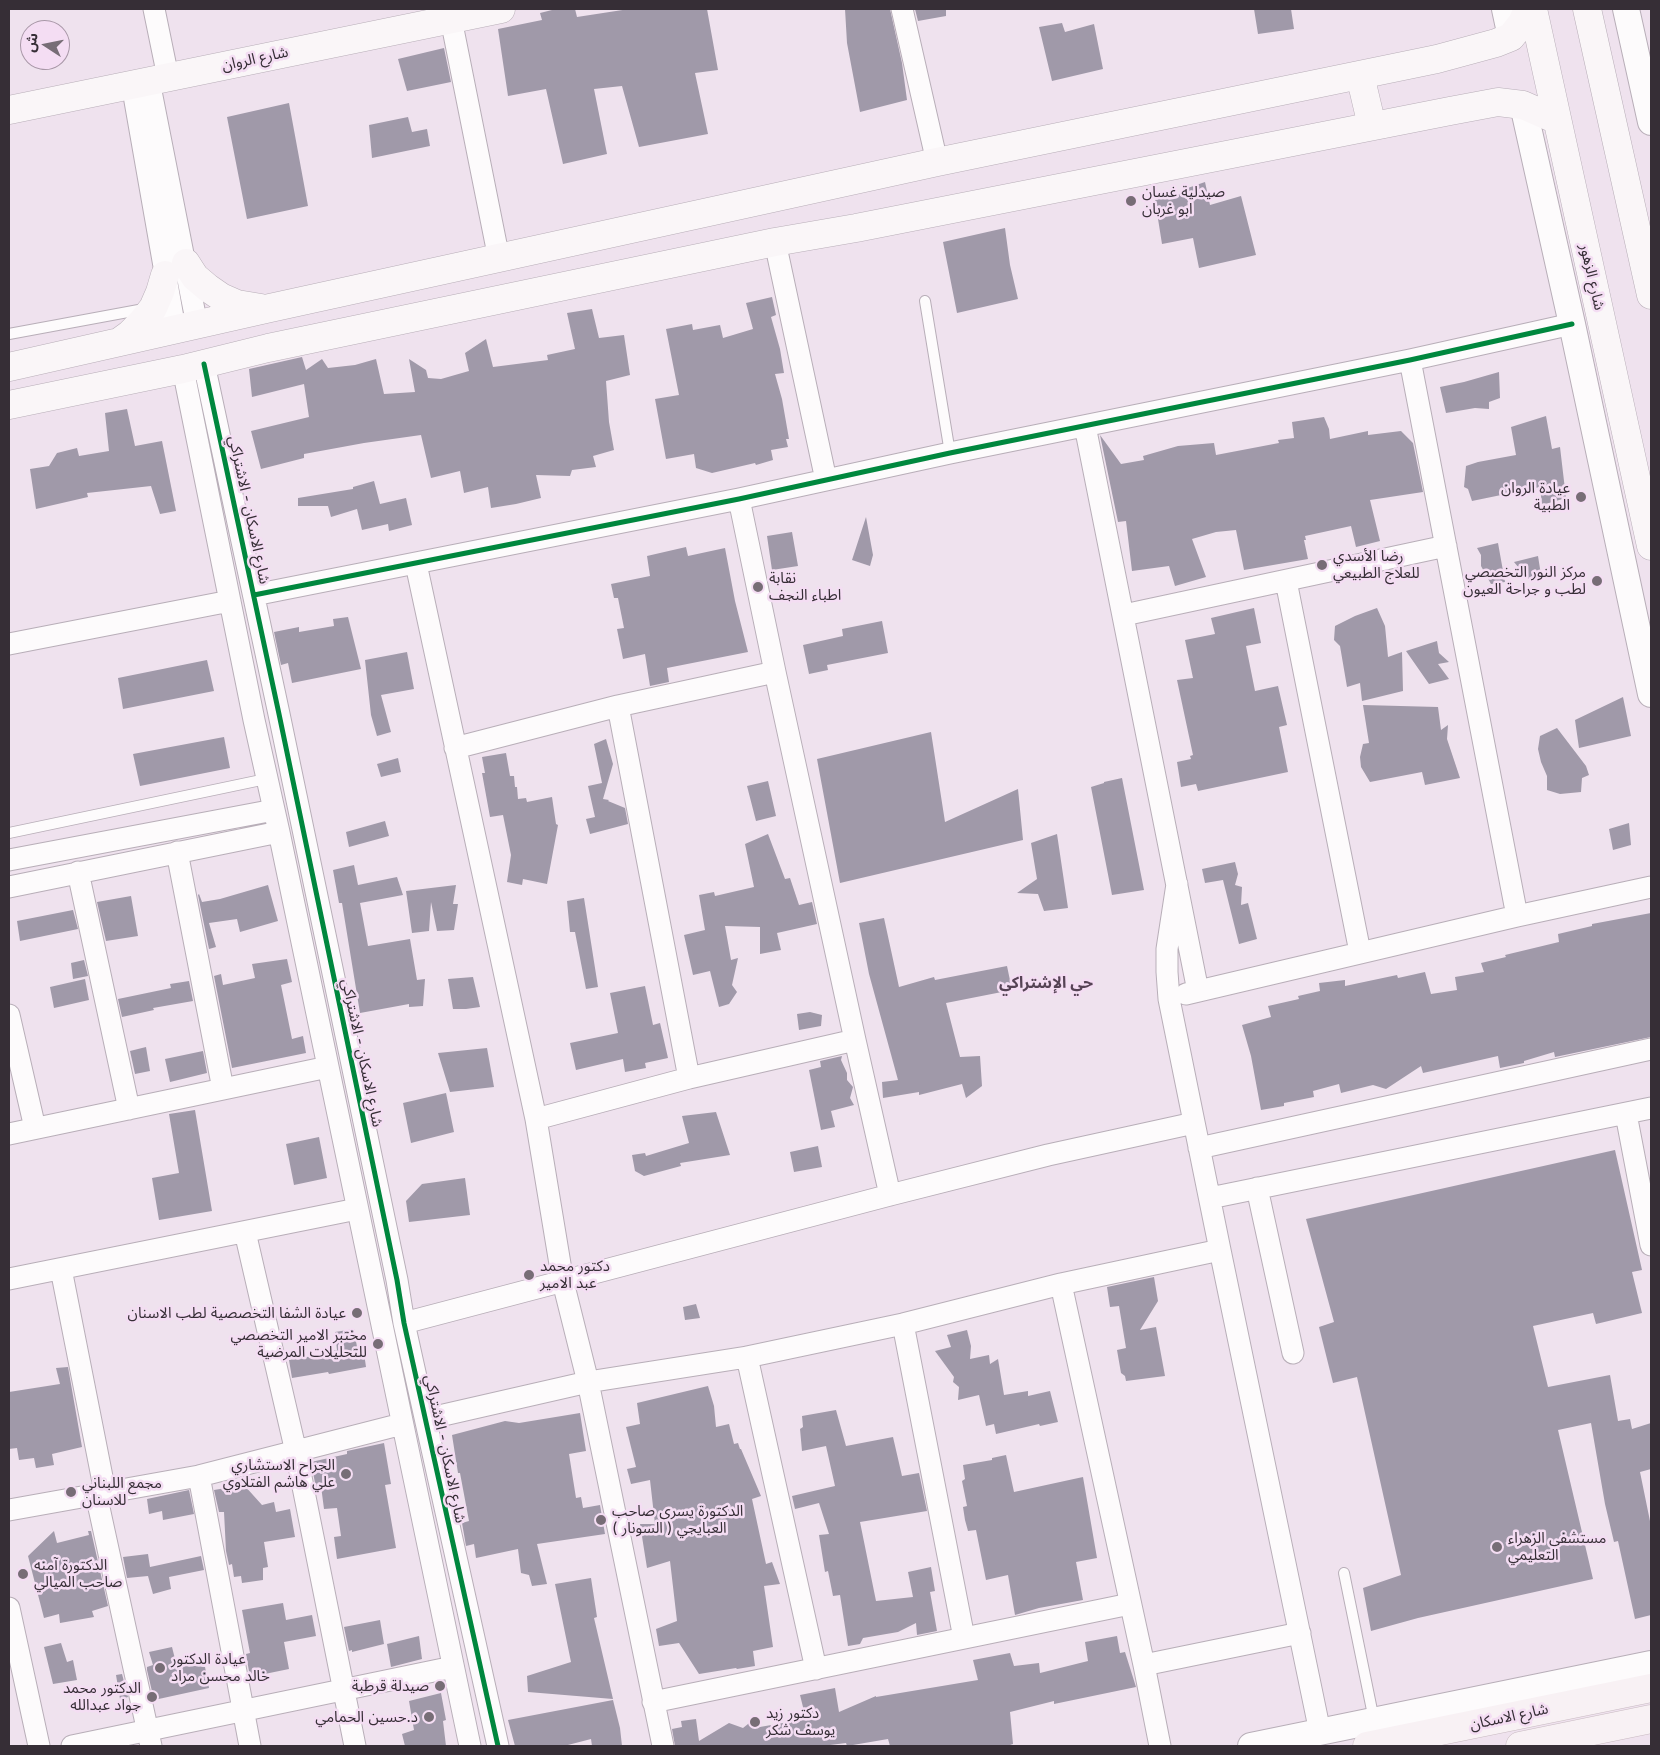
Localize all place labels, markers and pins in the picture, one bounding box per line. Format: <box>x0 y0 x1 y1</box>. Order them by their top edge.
place label: صيدلية غسان ابو غربان <box>1142 183 1225 218</box>
marker: صيدلية غسان ابو غربان <box>1124 194 1138 208</box>
place label: عيادة الروان الطبية <box>1501 479 1570 514</box>
marker: عيادة الروان الطبية <box>1574 490 1588 504</box>
place label: رضا الأسدي للعلاج الطبيعي <box>1333 547 1420 582</box>
marker: رضا الأسدي للعلاج الطبيعي <box>1315 558 1329 572</box>
place label: مركز النور التخصصي لطب و جراحة العيون <box>1463 563 1586 598</box>
place label: نقابة اطباء النجف <box>769 569 841 604</box>
marker: مركز النور التخصصي لطب و جراحة العيون <box>1590 574 1604 588</box>
marker: نقابة اطباء النجف <box>751 580 765 594</box>
place label: دكتور محمد عبد الامير <box>540 1257 610 1292</box>
marker: دكتور محمد عبد الامير <box>522 1268 536 1282</box>
place label: عيادة الشفا التخصصية لطب الاسنان <box>128 1304 346 1322</box>
marker: عيادة الشفا التخصصية لطب الاسنان <box>350 1306 364 1320</box>
place label: مختبر الامير التخصصي للتحليلات المرضية <box>231 1326 367 1361</box>
marker: مختبر الامير التخصصي للتحليلات المرضية <box>371 1337 385 1351</box>
place label: الجراح الاستشاري علي هاشم الفتلاوي <box>223 1456 335 1491</box>
marker: الجراح الاستشاري علي هاشم الفتلاوي <box>339 1467 353 1481</box>
place label: مجمع اللبناني للاسنان <box>82 1474 162 1509</box>
marker: مجمع اللبناني للاسنان <box>64 1485 78 1499</box>
place label: الدكتورة يسرى صاحب العبايجي ( السونار ) <box>612 1502 743 1537</box>
marker: الدكتورة يسرى صاحب العبايجي ( السونار ) <box>594 1513 608 1527</box>
place label: مستشفى الزهراء التعليمي <box>1508 1529 1606 1564</box>
marker: مستشفى الزهراء التعليمي <box>1490 1540 1504 1554</box>
place label: الدكتورة آمنه صاحب الميالي <box>34 1556 122 1591</box>
marker: الدكتورة آمنه صاحب الميالي <box>16 1567 30 1581</box>
place label: عيادة الدكتور خالد محسن مراد <box>171 1650 270 1685</box>
marker: عيادة الدكتور خالد محسن مراد <box>153 1661 167 1675</box>
place label: صيدلة قرطبة <box>352 1677 429 1695</box>
place label: الدكتور محمد جواد عبدالله <box>63 1679 141 1714</box>
marker: صيدلة قرطبة <box>433 1679 447 1693</box>
marker: الدكتور محمد جواد عبدالله <box>145 1690 159 1704</box>
place label: دكتور زيد يوسف شكر <box>766 1704 835 1739</box>
place label: د.حسين الحمامي <box>315 1708 418 1726</box>
marker: د.حسين الحمامي <box>422 1710 436 1724</box>
marker: دكتور زيد يوسف شكر <box>748 1715 762 1729</box>

